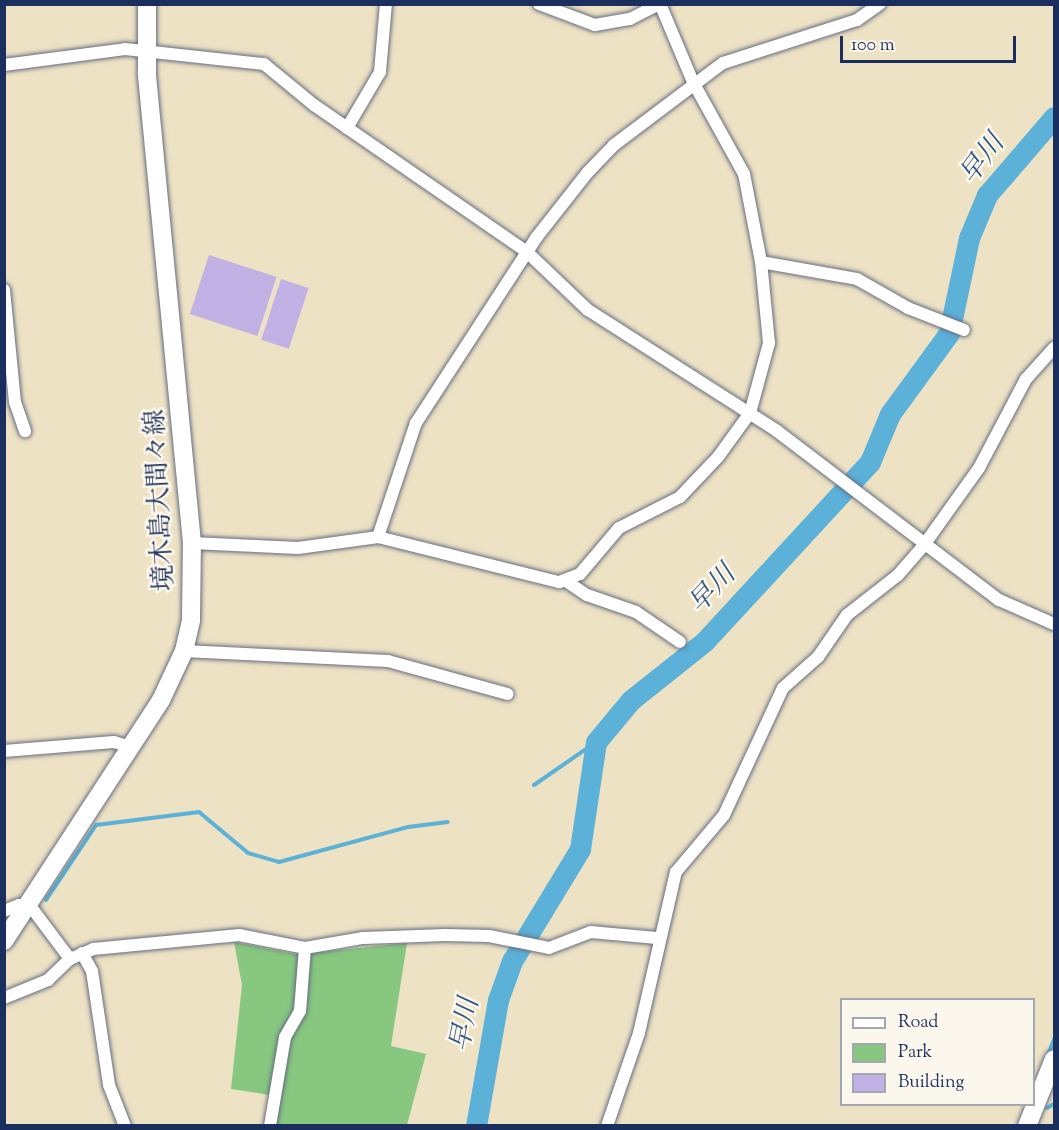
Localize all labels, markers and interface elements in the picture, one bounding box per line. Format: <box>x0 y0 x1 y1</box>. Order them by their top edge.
scale bar <box>843 24 1018 62</box>
text: 100 m <box>851 33 895 59</box>
water label: 早川 <box>954 129 1012 191</box>
street label: 境木島大間々線 <box>141 408 181 592</box>
water label: 早川 <box>683 559 743 621</box>
water label: 早川 <box>445 995 487 1055</box>
legend <box>840 998 1035 1106</box>
text: Road <box>898 1010 938 1036</box>
text: Park <box>898 1040 932 1066</box>
text: Building <box>898 1070 964 1096</box>

